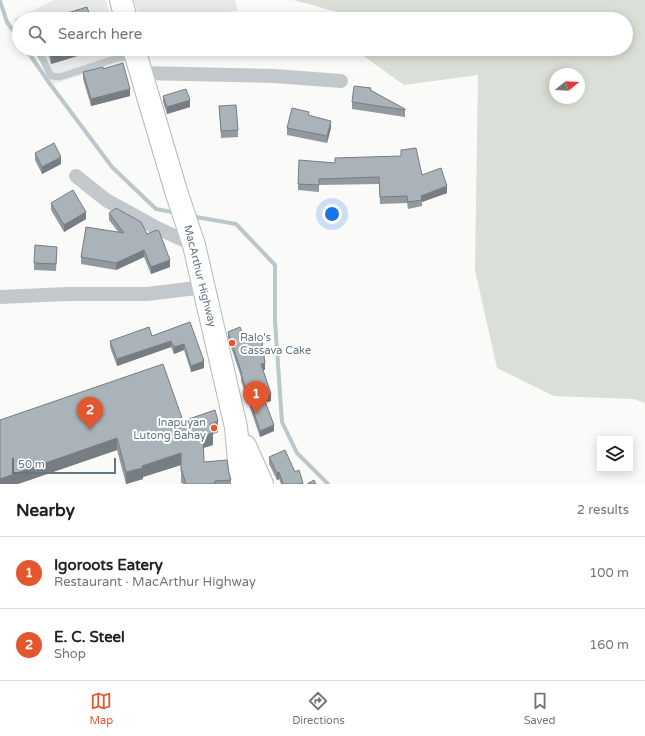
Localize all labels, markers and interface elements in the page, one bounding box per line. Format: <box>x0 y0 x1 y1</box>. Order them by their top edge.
search box <box>12 12 633 56</box>
icon: search <box>26 23 48 45</box>
text: Search here <box>58 25 142 43</box>
north arrow <box>549 68 585 104</box>
your location <box>322 204 342 224</box>
street label: MacArthur Highway <box>181 224 219 328</box>
place label: Ralo's Cassava Cake <box>240 331 311 357</box>
marker: Ralo's Cassava Cake <box>227 338 237 348</box>
pin: 1 <box>243 381 269 414</box>
pin: 2 <box>77 397 103 430</box>
place label: Inapuyan Lutong Bahay <box>133 416 206 442</box>
marker: Inapuyan Lutong Bahay <box>209 423 219 433</box>
map controls <box>597 436 633 472</box>
button: layers <box>597 436 633 472</box>
scale bar <box>12 456 116 475</box>
text: 50 m <box>18 458 45 471</box>
text: Nearby <box>16 500 75 521</box>
text: 2 results <box>577 502 629 518</box>
text: Igoroots Eatery <box>54 556 163 574</box>
text: 1 <box>25 565 33 581</box>
text: 100 m <box>589 565 629 581</box>
text: Restaurant · MacArthur Highway <box>54 574 256 590</box>
text: E. C. Steel <box>54 628 125 646</box>
text: 2 <box>25 637 33 653</box>
text: 160 m <box>589 637 629 653</box>
text: Shop <box>54 646 86 662</box>
tab: Map <box>89 690 113 727</box>
tab: Directions <box>292 690 345 727</box>
tab: Saved <box>524 690 556 727</box>

